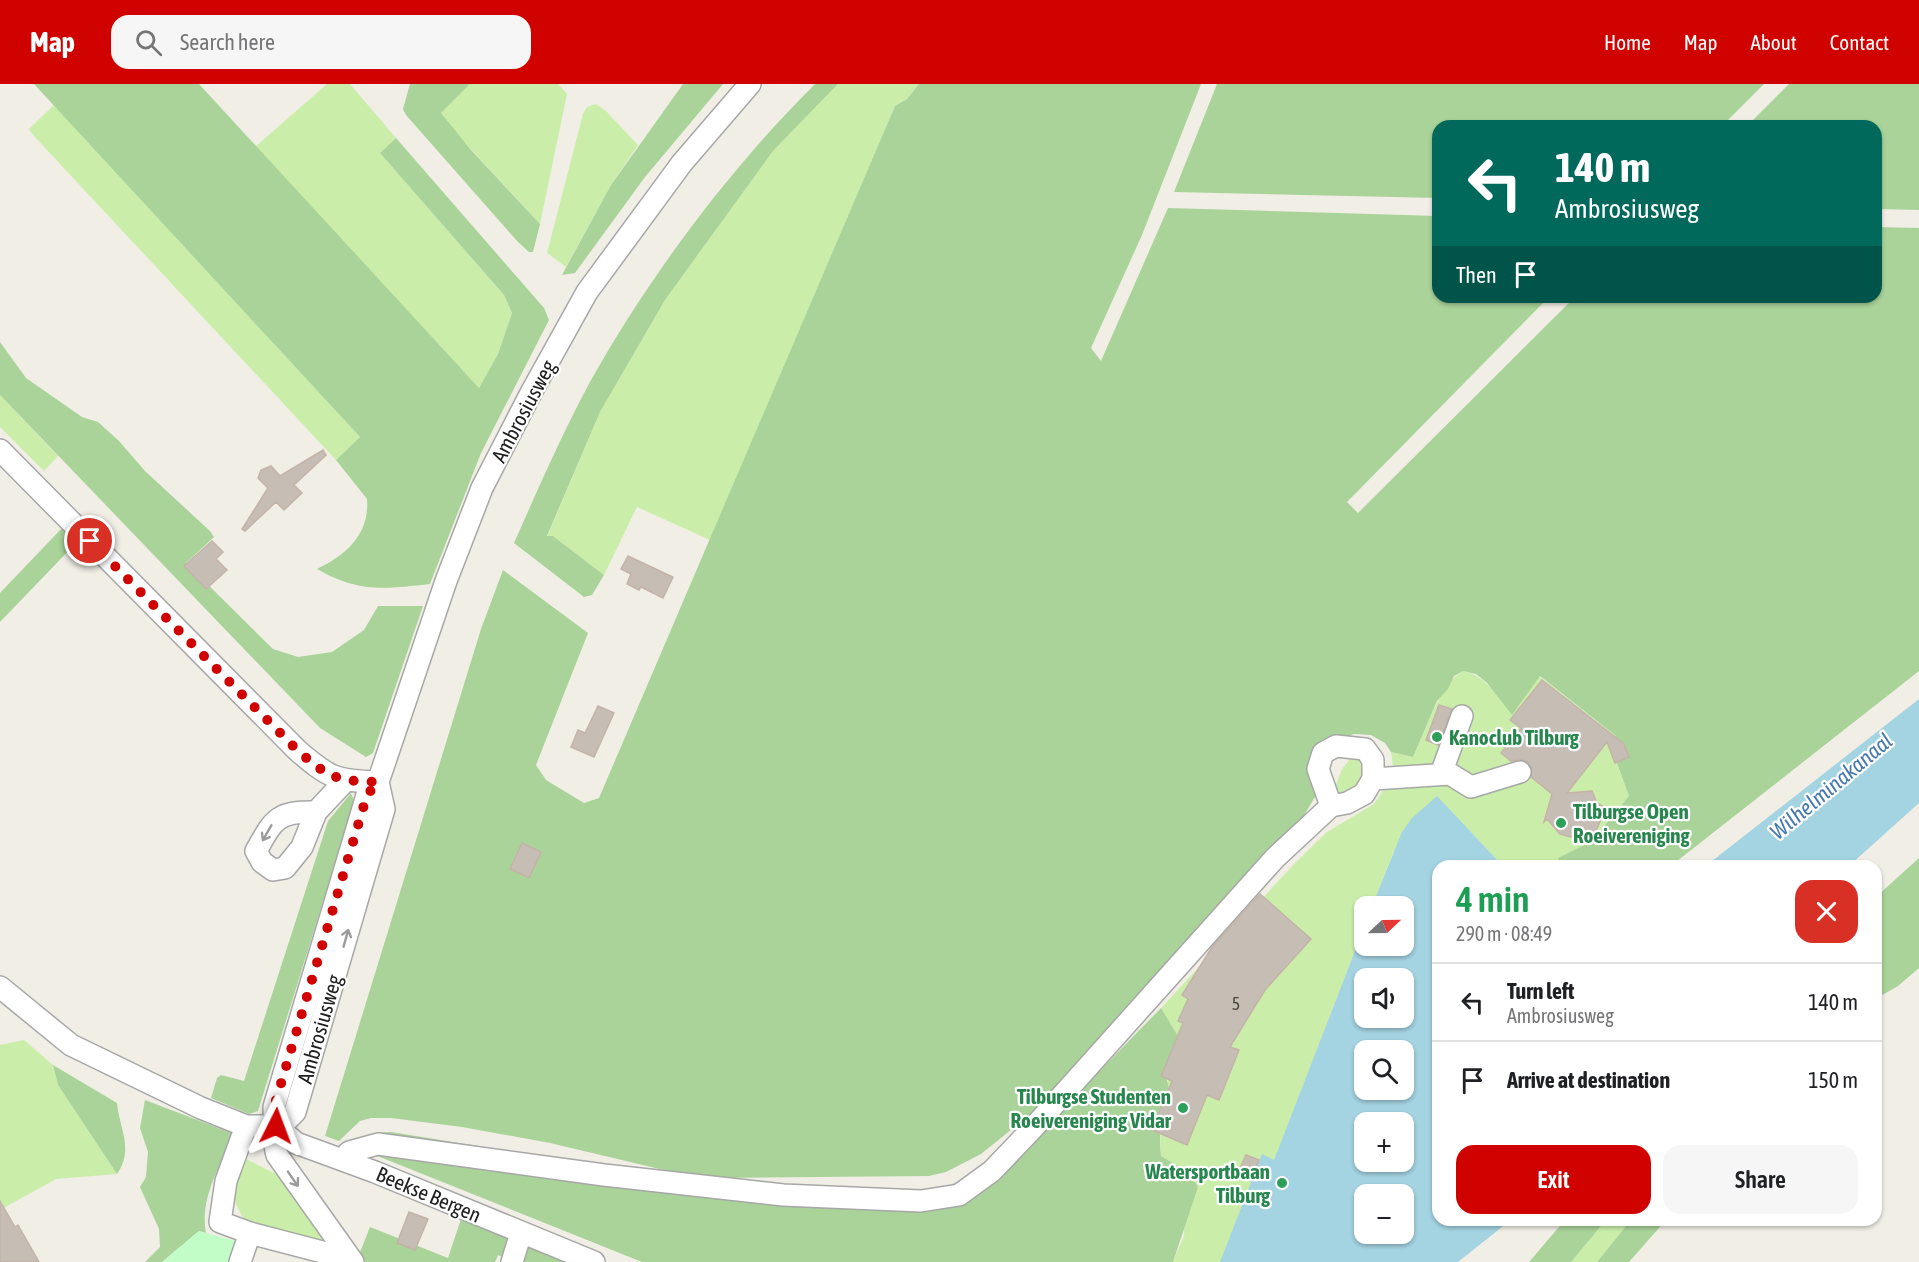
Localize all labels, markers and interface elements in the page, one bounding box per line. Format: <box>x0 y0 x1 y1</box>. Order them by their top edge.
search box <box>111 15 531 69</box>
text: Map <box>30 26 75 58</box>
icon: search <box>132 26 165 59</box>
text: Search here <box>180 29 275 55</box>
text: Home <box>1604 30 1651 54</box>
text: Map <box>1684 30 1718 54</box>
text: About <box>1751 30 1797 54</box>
text: Contact <box>1830 30 1889 54</box>
text: 140 m <box>1555 143 1650 191</box>
icon: left <box>1456 144 1534 222</box>
text: Ambrosiusweg <box>1555 193 1699 224</box>
icon: arrive <box>1509 258 1542 291</box>
text: Then <box>1456 262 1497 288</box>
street label: Ambrosiusweg <box>486 356 560 466</box>
pin <box>64 515 115 566</box>
icon: arrive <box>73 524 106 557</box>
place label: Kanoclub Tilburg <box>1449 725 1580 749</box>
water label: Wilhelminakanaal <box>1765 727 1897 845</box>
marker: Kanoclub Tilburg <box>1430 730 1444 744</box>
place label: Tilburgse Open Roeivereniging <box>1573 799 1690 847</box>
marker: Tilburgse Open Roeivereniging <box>1554 816 1568 830</box>
one-way arrow <box>261 824 273 841</box>
text: 4 min <box>1456 878 1530 920</box>
button: close <box>1795 880 1858 943</box>
north arrow <box>1354 896 1414 956</box>
map controls <box>1354 896 1414 1244</box>
text: 290 m · 08:49 <box>1456 922 1552 945</box>
one-way arrow <box>341 929 352 948</box>
button: sound <box>1354 968 1414 1028</box>
street label: Ambrosiusweg <box>292 972 346 1086</box>
text: Turn left <box>1507 978 1574 1004</box>
icon: left <box>1456 986 1489 1019</box>
text: 140 m <box>1808 989 1858 1015</box>
house number: 5 <box>1232 993 1240 1014</box>
text: Ambrosiusweg <box>1507 1004 1614 1027</box>
button: search <box>1354 1040 1414 1100</box>
icon: arrive <box>1456 1064 1489 1097</box>
text: Arrive at destination <box>1507 1067 1670 1093</box>
text: 150 m <box>1808 1067 1858 1093</box>
place label: Tilburgse Studenten Roeivereniging Vidar <box>1011 1084 1172 1132</box>
position arrow <box>244 1094 308 1158</box>
marker: Tilburgse Studenten Roeivereniging Vidar <box>1176 1101 1190 1115</box>
button: + <box>1354 1112 1414 1172</box>
button: Exit <box>1456 1145 1651 1214</box>
button: Share <box>1663 1145 1858 1214</box>
place label: Watersportbaan Tilburg <box>1144 1159 1271 1207</box>
street label: Beekse Bergen <box>373 1161 485 1227</box>
one-way arrow <box>287 1170 299 1186</box>
marker: Watersportbaan Tilburg <box>1275 1176 1289 1190</box>
button: − <box>1354 1184 1414 1244</box>

